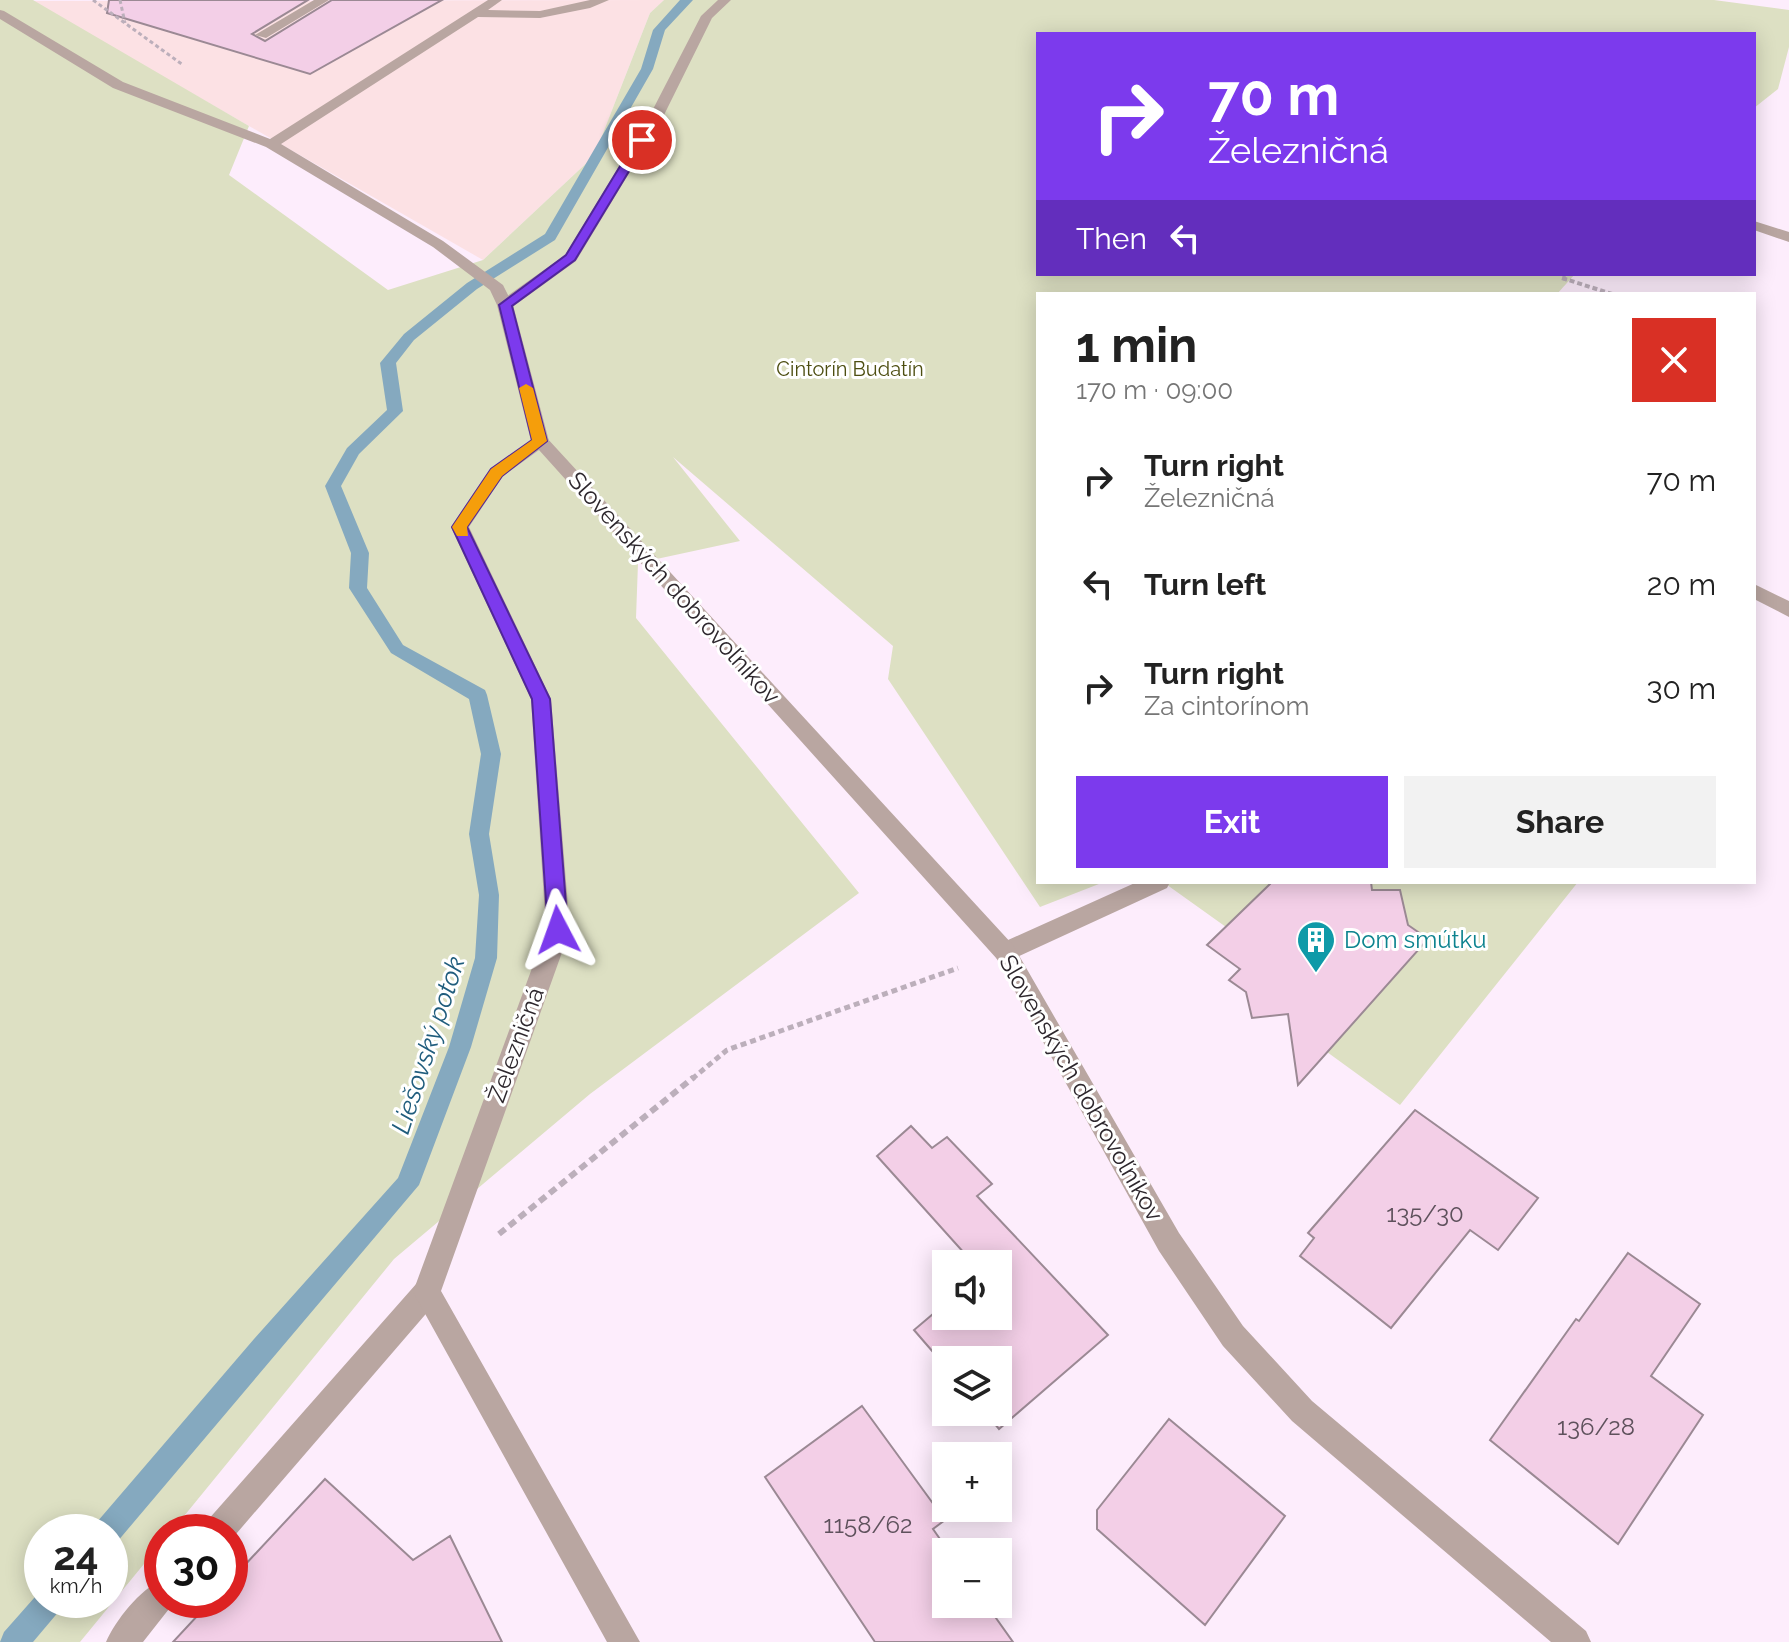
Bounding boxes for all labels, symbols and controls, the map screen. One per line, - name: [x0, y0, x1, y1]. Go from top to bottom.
- text: 70 m: [1208, 62, 1339, 128]
- icon: right: [1076, 64, 1180, 168]
- pin: [608, 106, 676, 174]
- icon: arrive: [620, 118, 664, 162]
- text: Železničná: [1208, 129, 1389, 171]
- icon: left: [1163, 216, 1207, 260]
- text: Then: [1076, 221, 1147, 256]
- text: 1 min: [1076, 317, 1197, 373]
- button: close: [1632, 318, 1716, 402]
- park label: Cintorín Budatín: [776, 357, 924, 381]
- text: 170 m · 09:00: [1076, 375, 1233, 405]
- text: Turn right: [1144, 448, 1284, 483]
- icon: right: [1076, 458, 1120, 502]
- text: 70 m: [1646, 463, 1716, 498]
- street label: Slovenských dobrovoľníkov: [562, 466, 786, 710]
- text: Železničná: [1144, 483, 1275, 513]
- icon: left: [1076, 562, 1120, 606]
- text: Turn left: [1144, 567, 1266, 602]
- text: 20 m: [1647, 567, 1716, 602]
- text: Turn right: [1144, 656, 1284, 691]
- icon: right: [1076, 666, 1120, 710]
- text: 30 m: [1646, 671, 1716, 706]
- text: Za cintorínom: [1144, 691, 1309, 721]
- button: Exit: [1076, 776, 1388, 868]
- button: Share: [1404, 776, 1716, 868]
- position arrow: [516, 888, 600, 972]
- building icon: Dom smútku: [1295, 919, 1337, 974]
- place label: Dom smútku: [1344, 925, 1487, 954]
- street label: Slovenských dobrovoľníkov: [993, 950, 1170, 1226]
- water label: Liešovský potok: [385, 953, 471, 1137]
- street label: Železničná: [481, 983, 550, 1106]
- house number: 135/30: [1386, 1199, 1464, 1228]
- map controls: [932, 1250, 1012, 1618]
- button: sound: [932, 1250, 1012, 1330]
- button: layers: [932, 1346, 1012, 1426]
- house number: 136/28: [1557, 1412, 1635, 1441]
- button: +: [932, 1442, 1012, 1522]
- house number: 1158/62: [824, 1510, 912, 1539]
- speed limit sign: 30: [144, 1514, 248, 1618]
- text: 24: [53, 1532, 99, 1579]
- button: −: [932, 1538, 1012, 1618]
- text: km/h: [50, 1574, 102, 1598]

